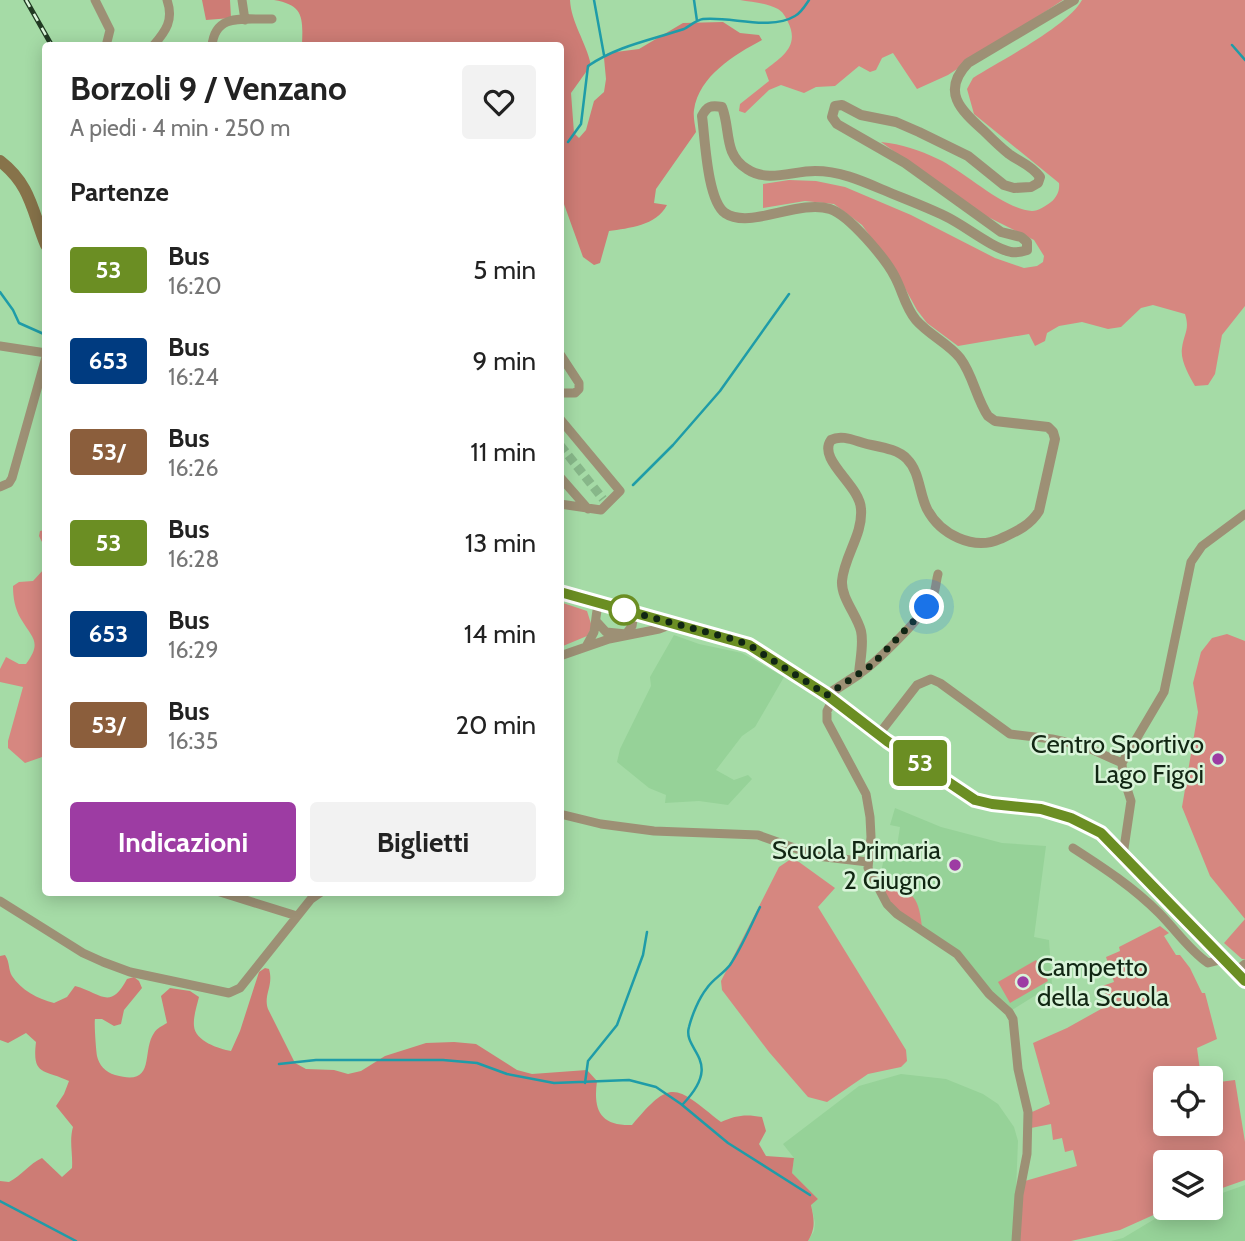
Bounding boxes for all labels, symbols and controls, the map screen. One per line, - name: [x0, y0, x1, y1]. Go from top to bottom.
- button: heart: [462, 65, 536, 139]
- text: Borzoli 9 / Venzano: [70, 68, 347, 108]
- text: A piedi · 4 min · 250 m: [70, 114, 290, 142]
- text: Partenze: [70, 176, 169, 208]
- text: Bus: [168, 240, 209, 272]
- text: 5 min: [473, 254, 536, 286]
- text: 53: [96, 255, 121, 284]
- text: 16:20: [168, 272, 221, 300]
- text: Bus: [168, 331, 209, 363]
- text: 9 min: [473, 345, 536, 377]
- text: 653: [89, 346, 128, 375]
- text: 16:24: [168, 363, 219, 391]
- text: Bus: [168, 422, 209, 454]
- text: 11 min: [470, 436, 536, 468]
- text: 53/: [91, 437, 126, 466]
- text: 16:26: [168, 454, 218, 482]
- text: Bus: [168, 513, 209, 545]
- text: 13 min: [465, 527, 536, 559]
- text: 53: [96, 528, 121, 557]
- text: 16:28: [168, 545, 219, 573]
- your location: [909, 589, 944, 624]
- unlabelled marker: [609, 595, 639, 625]
- text: Bus: [168, 604, 209, 636]
- text: 14 min: [464, 618, 536, 650]
- text: 653: [89, 619, 128, 648]
- text: 16:29: [168, 636, 218, 664]
- text: Bus: [168, 695, 209, 727]
- text: 20 min: [456, 709, 536, 741]
- text: 53/: [91, 710, 126, 739]
- text: 16:35: [168, 727, 218, 755]
- place label: Centro Sportivo Lago Figoi: [1031, 728, 1204, 790]
- line badge: 53: [888, 740, 951, 786]
- text: 53: [907, 748, 933, 777]
- marker: Centro Sportivo Lago Figoi: [1210, 751, 1226, 767]
- button: Indicazioni: [70, 802, 296, 882]
- button: Biglietti: [310, 802, 536, 882]
- place label: Scuola Primaria 2 Giugno: [772, 834, 942, 896]
- marker: Scuola Primaria 2 Giugno: [947, 857, 963, 873]
- place label: Campetto della Scuola: [1037, 951, 1169, 1013]
- marker: Campetto della Scuola: [1015, 974, 1031, 990]
- map controls: [1153, 1066, 1223, 1220]
- button: locate: [1153, 1066, 1223, 1136]
- button: layers: [1153, 1150, 1223, 1220]

